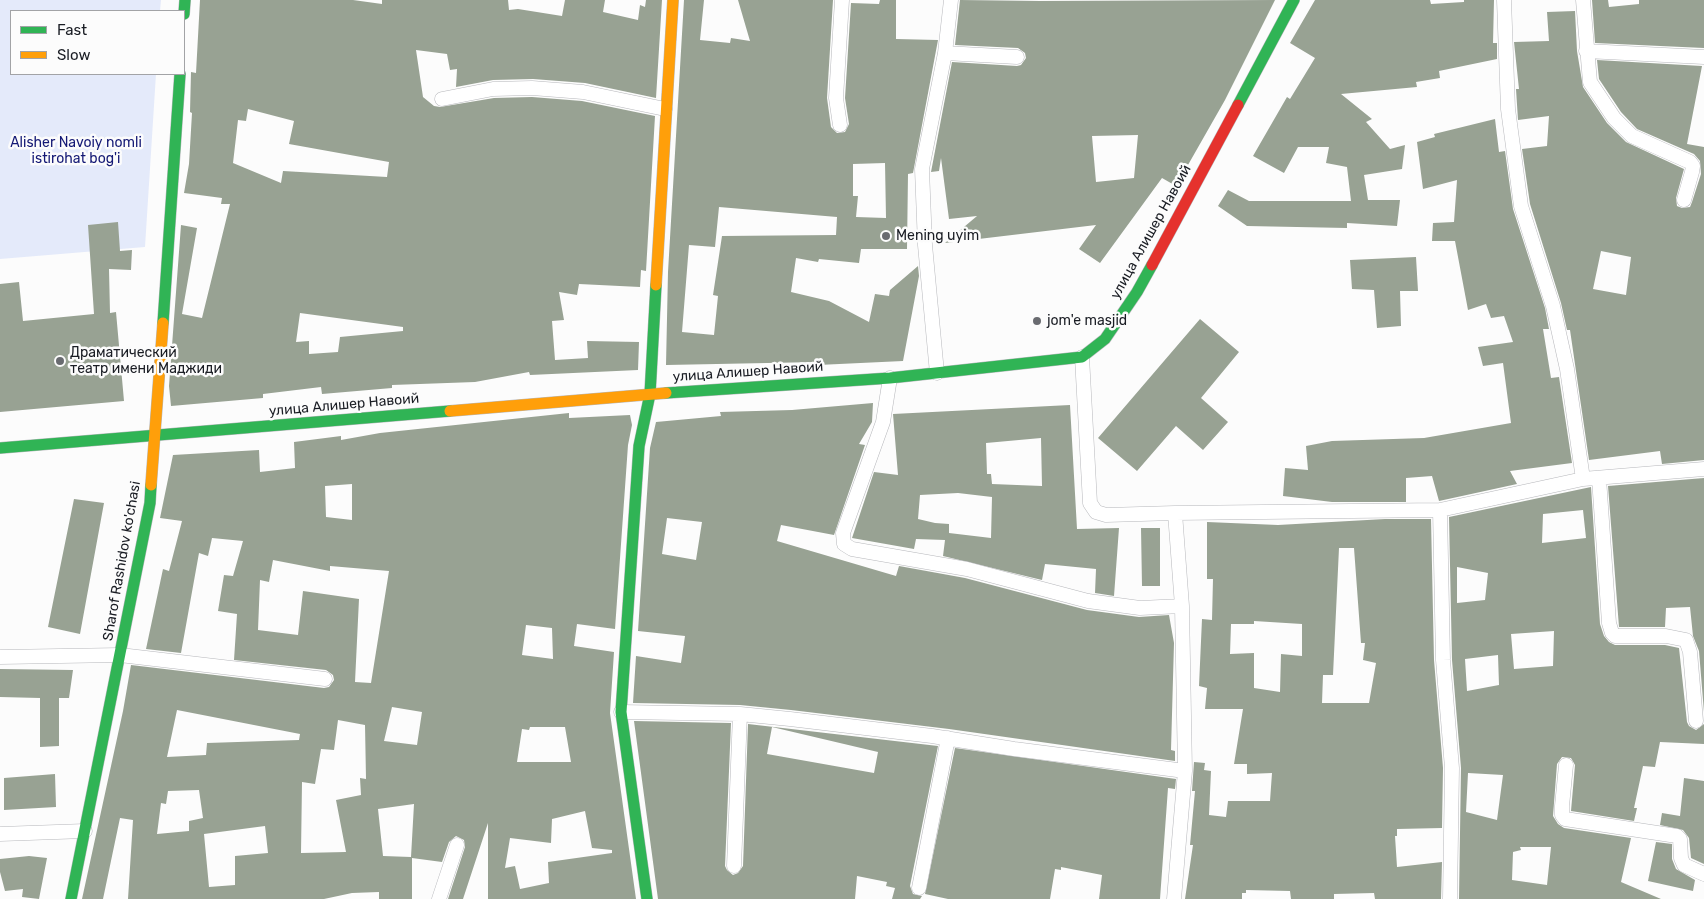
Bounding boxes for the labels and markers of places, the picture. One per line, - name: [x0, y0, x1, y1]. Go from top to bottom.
- place label: Mening uyim: [896, 228, 979, 244]
- marker: Mening uyim: [880, 230, 892, 242]
- place label: jom'e masjid: [1047, 313, 1127, 329]
- marker: jom'e masjid: [1031, 315, 1043, 327]
- place label: Драматический театр имени Маджиди: [70, 345, 222, 378]
- marker: Драматический театр имени Маджиди: [54, 355, 66, 367]

